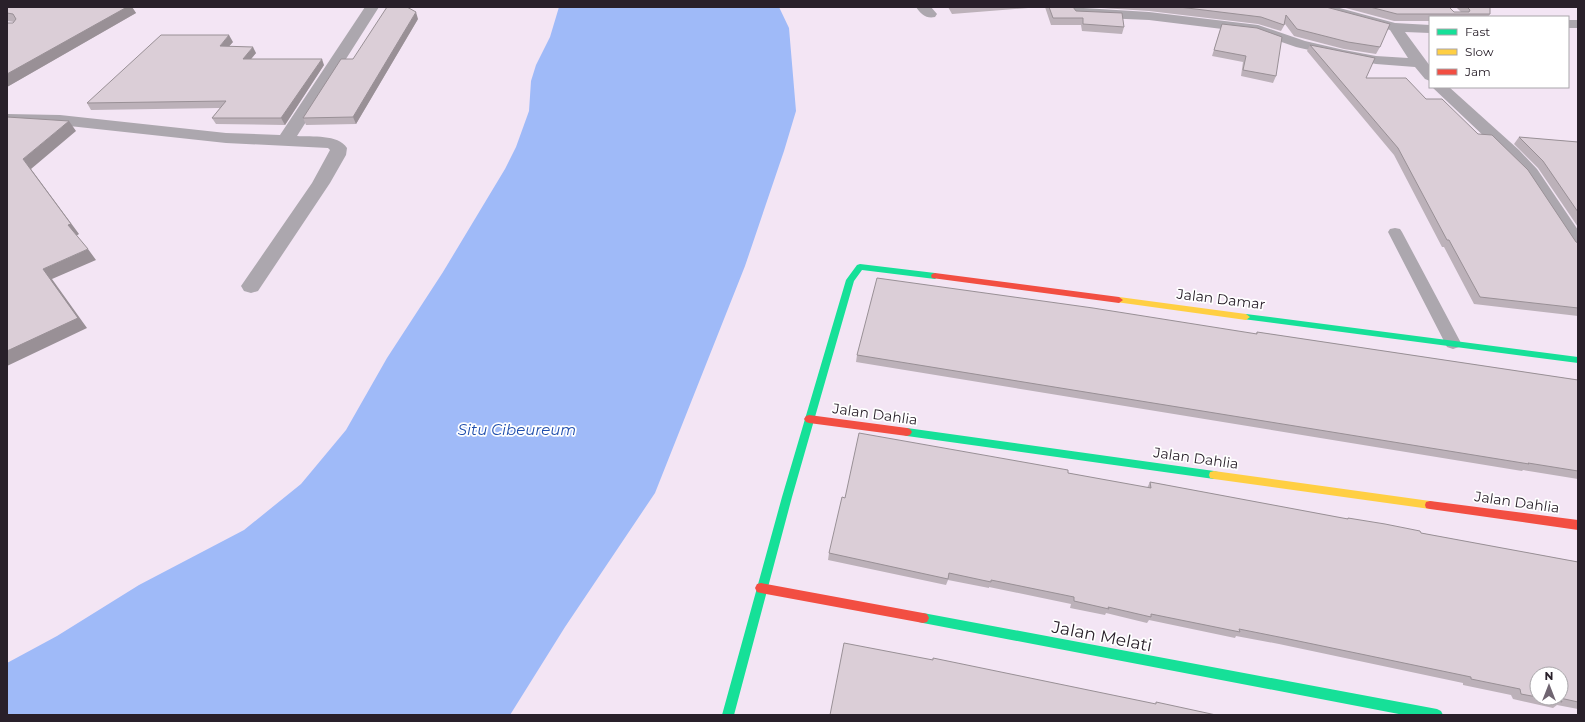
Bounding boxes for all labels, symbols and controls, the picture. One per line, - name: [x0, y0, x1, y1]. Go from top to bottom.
- legend: [1429, 16, 1569, 88]
- text: Fast: [1465, 24, 1490, 39]
- text: Slow: [1465, 44, 1494, 59]
- text: Jam: [1464, 64, 1491, 79]
- street label: Jalan Damar: [1175, 285, 1267, 313]
- street label: Jalan Dahlia: [830, 399, 919, 429]
- water label: Situ Cibeureum: [458, 420, 576, 439]
- street label: Jalan Dahlia: [1151, 443, 1240, 473]
- street label: Jalan Dahlia: [1472, 487, 1561, 517]
- street label: Jalan Melati: [1049, 616, 1154, 656]
- north arrow: [1529, 666, 1569, 706]
- text: N: [1545, 669, 1553, 683]

